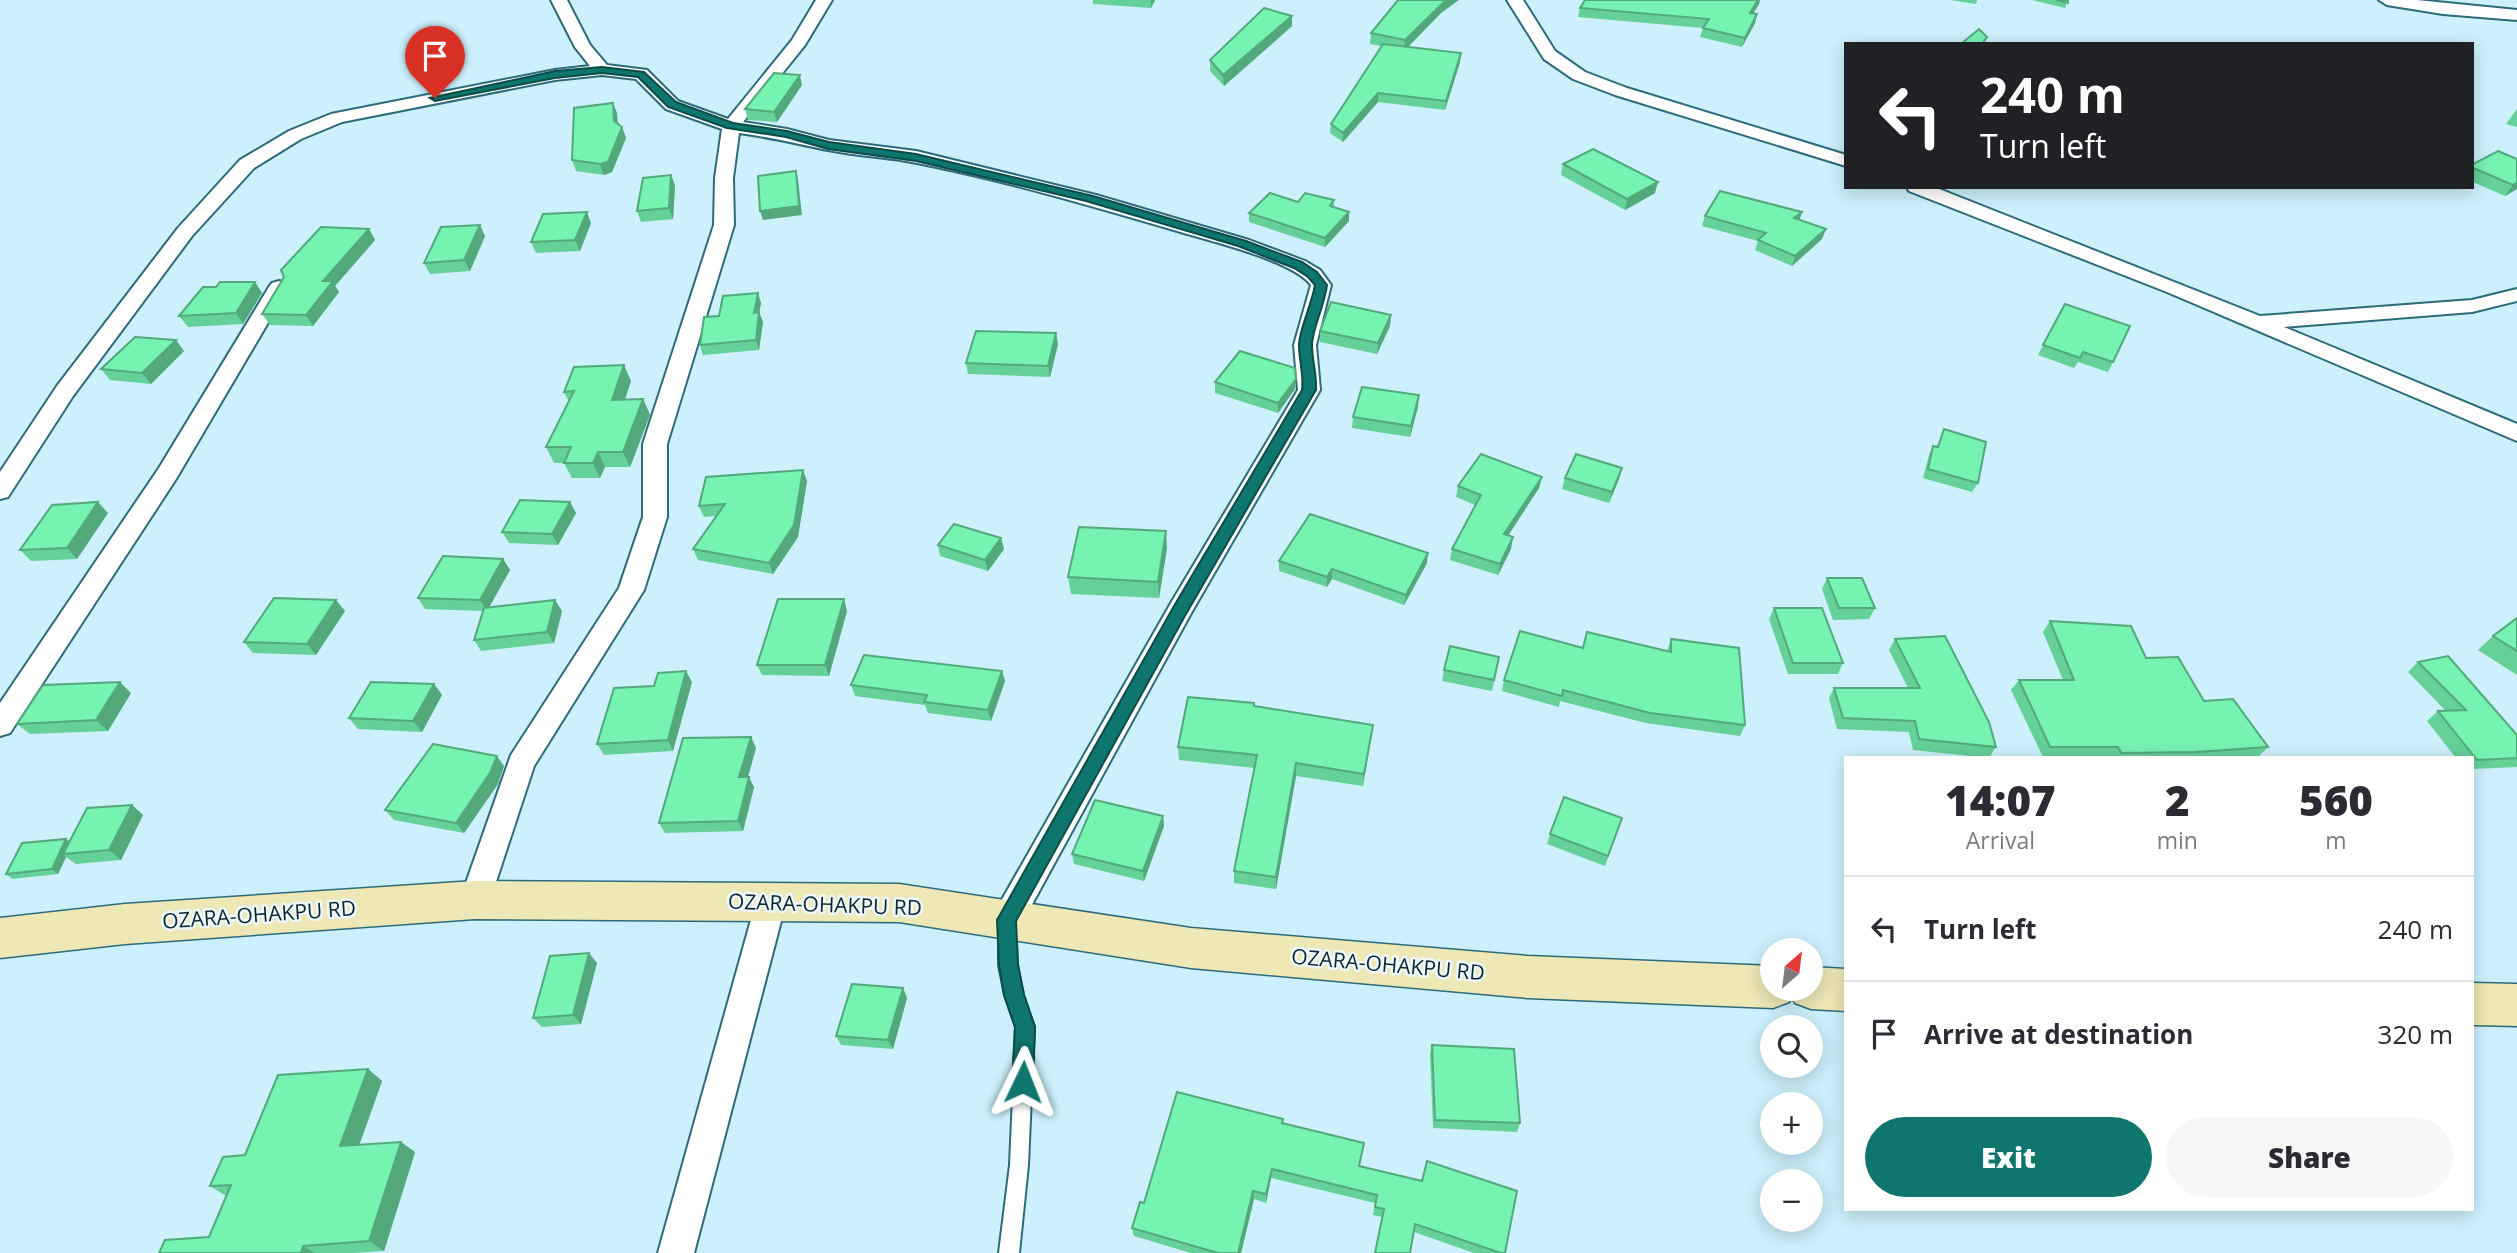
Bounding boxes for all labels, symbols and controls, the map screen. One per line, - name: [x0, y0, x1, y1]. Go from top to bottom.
- pin: [405, 26, 465, 98]
- icon: arrive: [416, 37, 454, 75]
- text: 240 m: [1980, 61, 2125, 127]
- icon: left: [1865, 70, 1956, 161]
- text: Turn left: [1980, 124, 2106, 167]
- text: 14:07: [1945, 771, 2056, 828]
- text: 2: [2165, 771, 2190, 828]
- text: 560: [2299, 771, 2373, 828]
- text: Arrival: [1966, 824, 2035, 856]
- text: min: [2157, 824, 2198, 856]
- text: m: [2325, 824, 2347, 856]
- street label: OZARA-OHAKPU RD: [728, 887, 923, 921]
- street label: OZARA-OHAKPU RD: [161, 893, 357, 935]
- icon: left: [1865, 910, 1903, 948]
- text: Turn left: [1924, 911, 2036, 947]
- text: 240 m: [2378, 911, 2453, 947]
- north arrow: [1760, 938, 1824, 1001]
- map controls: [1760, 938, 1823, 1232]
- street label: OZARA-OHAKPU RD: [1290, 942, 1486, 986]
- button: search: [1760, 1015, 1823, 1078]
- icon: arrive: [1865, 1015, 1903, 1053]
- text: Arrive at destination: [1924, 1016, 2193, 1052]
- text: 320 m: [2378, 1016, 2453, 1052]
- position arrow: [986, 1045, 1060, 1119]
- button: +: [1760, 1092, 1823, 1155]
- button: Exit: [1865, 1117, 2152, 1197]
- button: Share: [2166, 1117, 2453, 1197]
- button: −: [1760, 1169, 1823, 1232]

